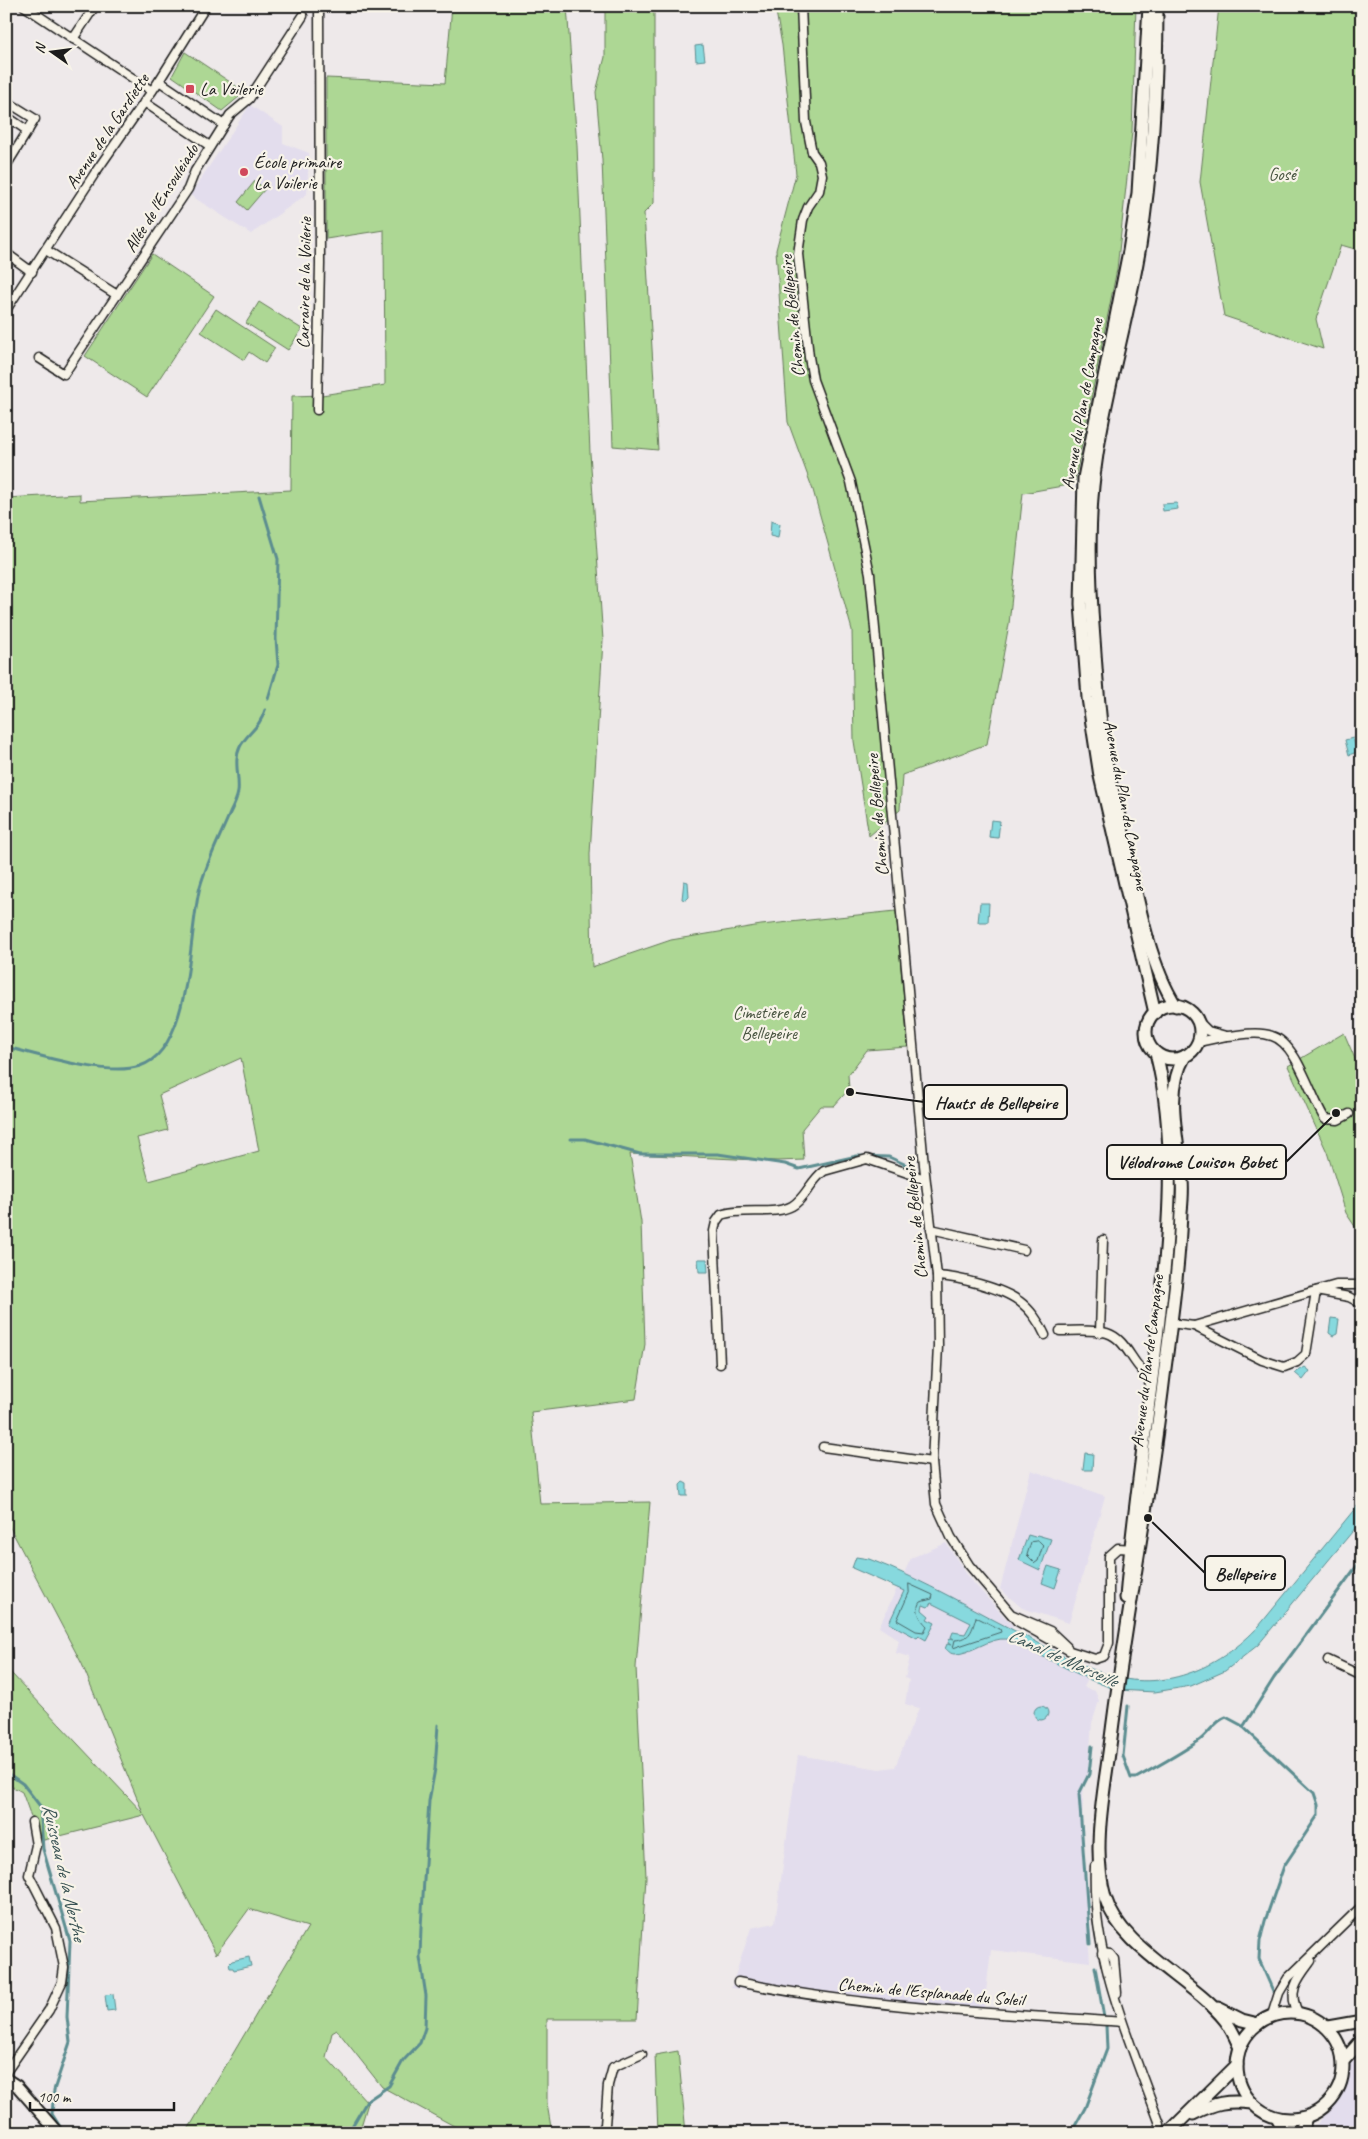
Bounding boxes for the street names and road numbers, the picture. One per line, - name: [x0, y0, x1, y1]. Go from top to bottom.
- street label: Avenue de la Gardiette: [60, 68, 154, 193]
- street label: Allée de l'Ensouleiado: [119, 139, 204, 256]
- street label: Carraire de la Voilerie: [292, 216, 316, 349]
- street label: Chemin de Bellepeire: [775, 253, 809, 378]
- street label: Avenue du Plan de Campagne: [1056, 316, 1108, 491]
- street label: Avenue du Plan de Campagne: [1099, 718, 1154, 893]
- street label: Chemin de Bellepeire: [861, 752, 893, 877]
- street label: Chemin de Bellepeire: [898, 1155, 932, 1280]
- street label: Avenue du Plan de Campagne: [1126, 1273, 1169, 1448]
- street label: Chemin de l'Esplanade du Soleil: [837, 1973, 1028, 2011]

